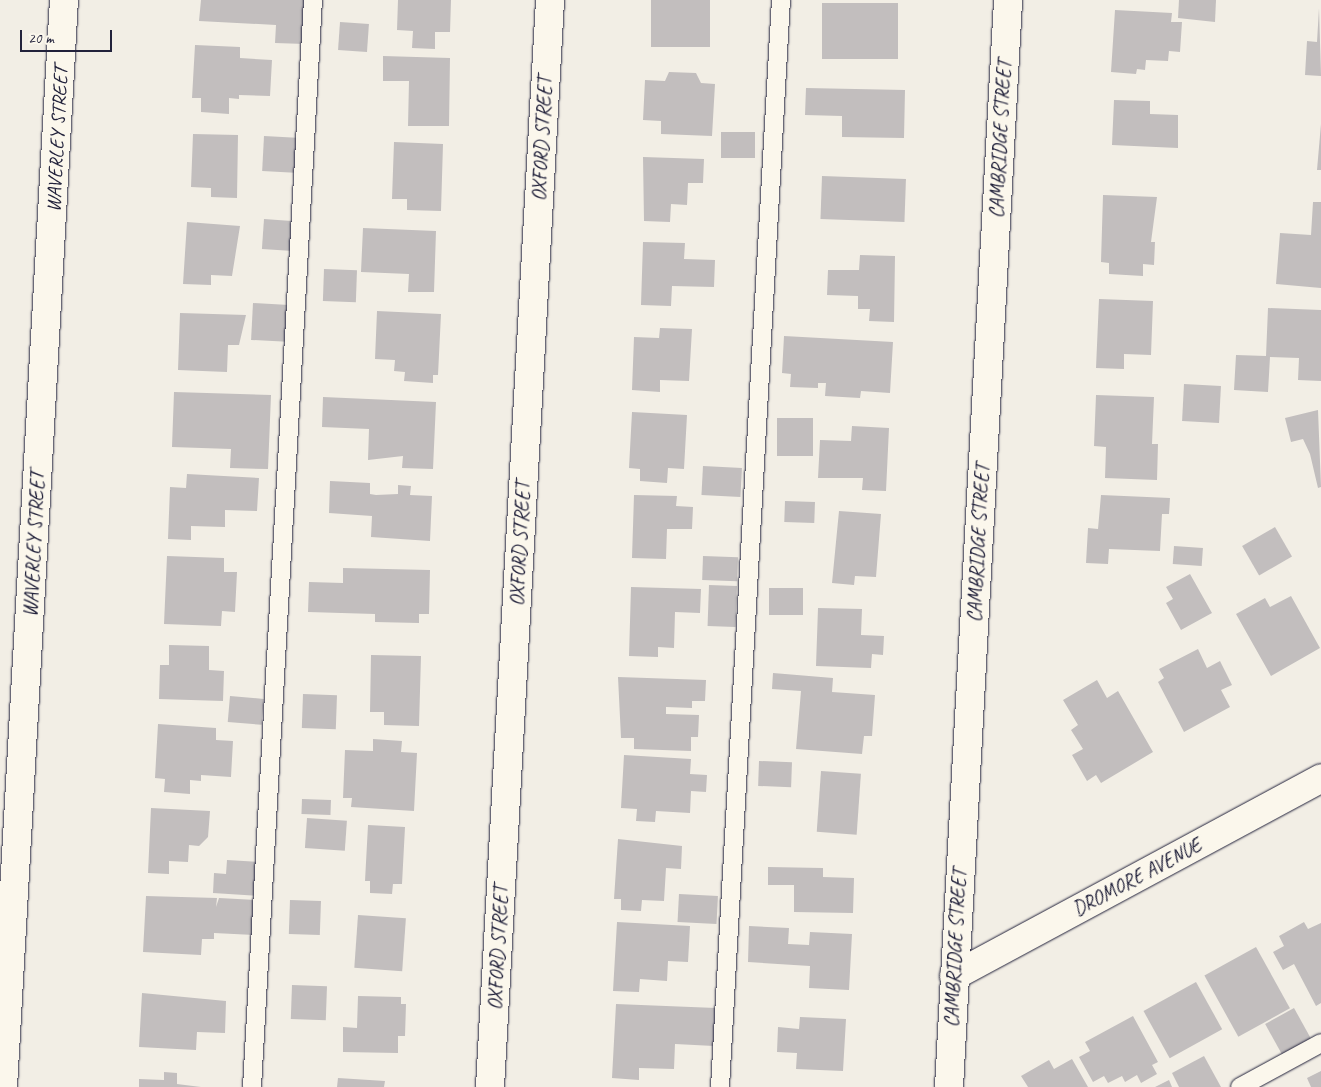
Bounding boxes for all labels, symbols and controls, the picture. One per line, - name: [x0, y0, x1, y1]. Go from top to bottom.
- scale bar: [22, 20, 115, 52]
- text: 20 m: [28, 29, 54, 48]
- street label: CAMBRIDGE STREET: [984, 59, 1016, 219]
- street label: WAVERLEY STREET: [41, 66, 73, 212]
- street label: OXFORD STREET: [527, 76, 557, 202]
- street label: CAMBRIDGE STREET: [962, 463, 994, 623]
- street label: WAVERLEY STREET: [18, 471, 50, 617]
- street label: OXFORD STREET: [505, 481, 535, 607]
- street label: DROMORE AVENUE: [1068, 833, 1206, 921]
- street label: CAMBRIDGE STREET: [939, 868, 971, 1028]
- street label: OXFORD STREET: [483, 885, 513, 1011]

